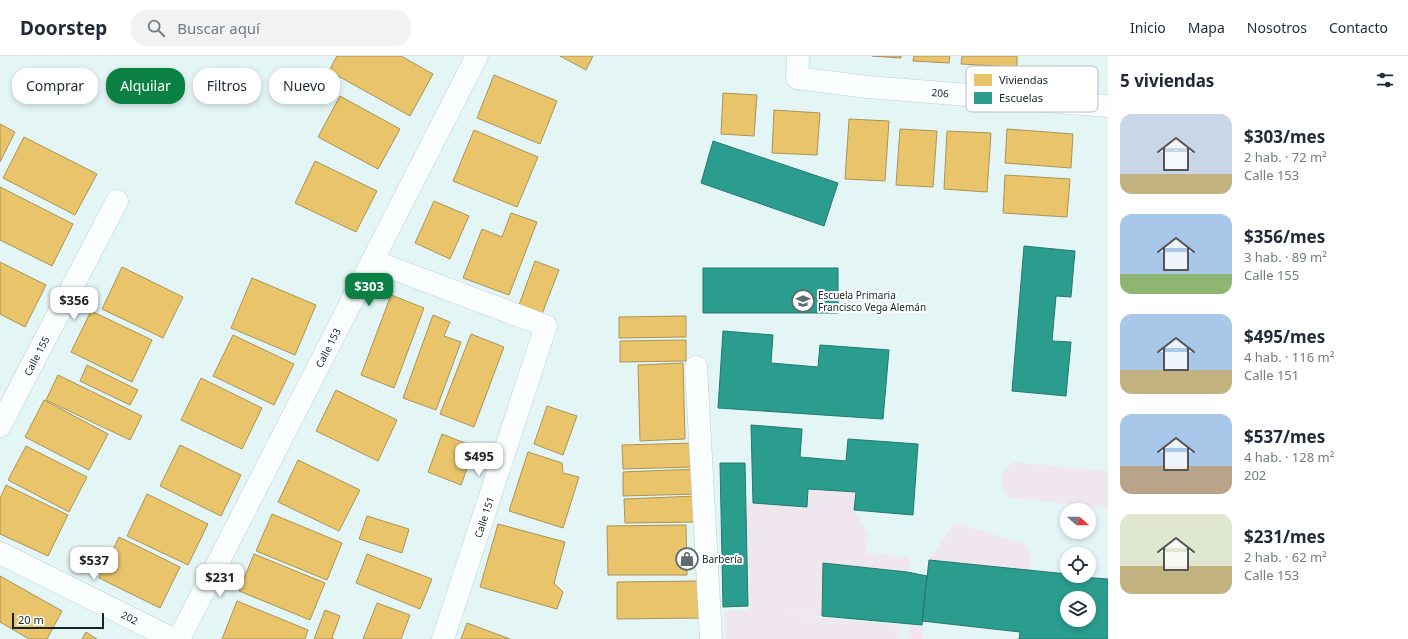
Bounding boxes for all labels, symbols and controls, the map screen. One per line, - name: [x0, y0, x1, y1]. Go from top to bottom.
- search box: [131, 10, 411, 46]
- text: Doorstep: [20, 15, 107, 41]
- icon: search: [145, 17, 167, 39]
- text: Buscar aquí: [177, 18, 260, 38]
- text: Inicio: [1130, 18, 1166, 37]
- text: Mapa: [1188, 18, 1225, 37]
- text: Nosotros: [1247, 18, 1307, 37]
- text: Contacto: [1329, 18, 1388, 37]
- legend: [966, 66, 1098, 112]
- chip: Comprar: [12, 68, 98, 104]
- chip: Alquilar: [106, 68, 185, 104]
- chip: Filtros: [193, 68, 261, 104]
- chip: Nuevo: [269, 68, 340, 104]
- text: 5 viviendas: [1120, 69, 1214, 92]
- icon: filters: [1374, 69, 1396, 91]
- text: Viviendas: [999, 72, 1048, 87]
- street label: 206: [931, 85, 950, 100]
- text: Escuelas: [999, 90, 1043, 105]
- text: $303/mes: [1244, 125, 1325, 148]
- icon: home: [1152, 130, 1200, 178]
- text: 2 hab. · 72 m²: [1244, 148, 1327, 166]
- text: Calle 153: [1244, 166, 1299, 184]
- text: $356/mes: [1244, 225, 1325, 248]
- icon: home: [1152, 230, 1200, 278]
- text: 3 hab. · 89 m²: [1244, 248, 1327, 266]
- text: Calle 155: [1244, 266, 1299, 284]
- pin: $303: [345, 273, 393, 307]
- text: $303: [354, 277, 384, 295]
- pin: $356: [50, 287, 98, 321]
- school or university icon: Escuela Primaria Francisco Vega Alemán: [790, 288, 816, 314]
- place label: Escuela Primaria Francisco Vega Alemán: [818, 288, 926, 314]
- text: $356: [59, 291, 89, 309]
- street label: Calle 153: [312, 325, 344, 370]
- text: $495/mes: [1244, 325, 1325, 348]
- icon: home: [1152, 330, 1200, 378]
- street label: Calle 155: [20, 334, 53, 378]
- text: 4 hab. · 116 m²: [1244, 348, 1334, 366]
- text: Calle 151: [1244, 366, 1299, 384]
- text: $537/mes: [1244, 425, 1325, 448]
- icon: home: [1152, 430, 1200, 478]
- pin: $495: [455, 443, 503, 477]
- text: $495: [464, 447, 494, 465]
- text: 4 hab. · 128 m²: [1244, 448, 1334, 466]
- text: 202: [1244, 466, 1266, 484]
- street label: Calle 151: [471, 495, 497, 539]
- north arrow: [1060, 503, 1096, 539]
- map controls: [1060, 503, 1096, 627]
- text: $231/mes: [1244, 525, 1325, 548]
- icon: home: [1152, 530, 1200, 578]
- shop icon: Barbería: [674, 546, 700, 572]
- pin: $537: [70, 547, 118, 581]
- button: locate: [1060, 547, 1096, 583]
- text: 2 hab. · 62 m²: [1244, 548, 1327, 566]
- text: $537: [79, 551, 109, 569]
- place label: Barbería: [702, 552, 742, 566]
- pin: $231: [196, 564, 244, 598]
- text: Calle 153: [1244, 566, 1299, 584]
- text: $231: [205, 568, 235, 586]
- button: layers: [1060, 591, 1096, 627]
- street label: 202: [119, 607, 141, 628]
- scale bar: [12, 611, 104, 630]
- text: 20 m: [18, 612, 44, 627]

